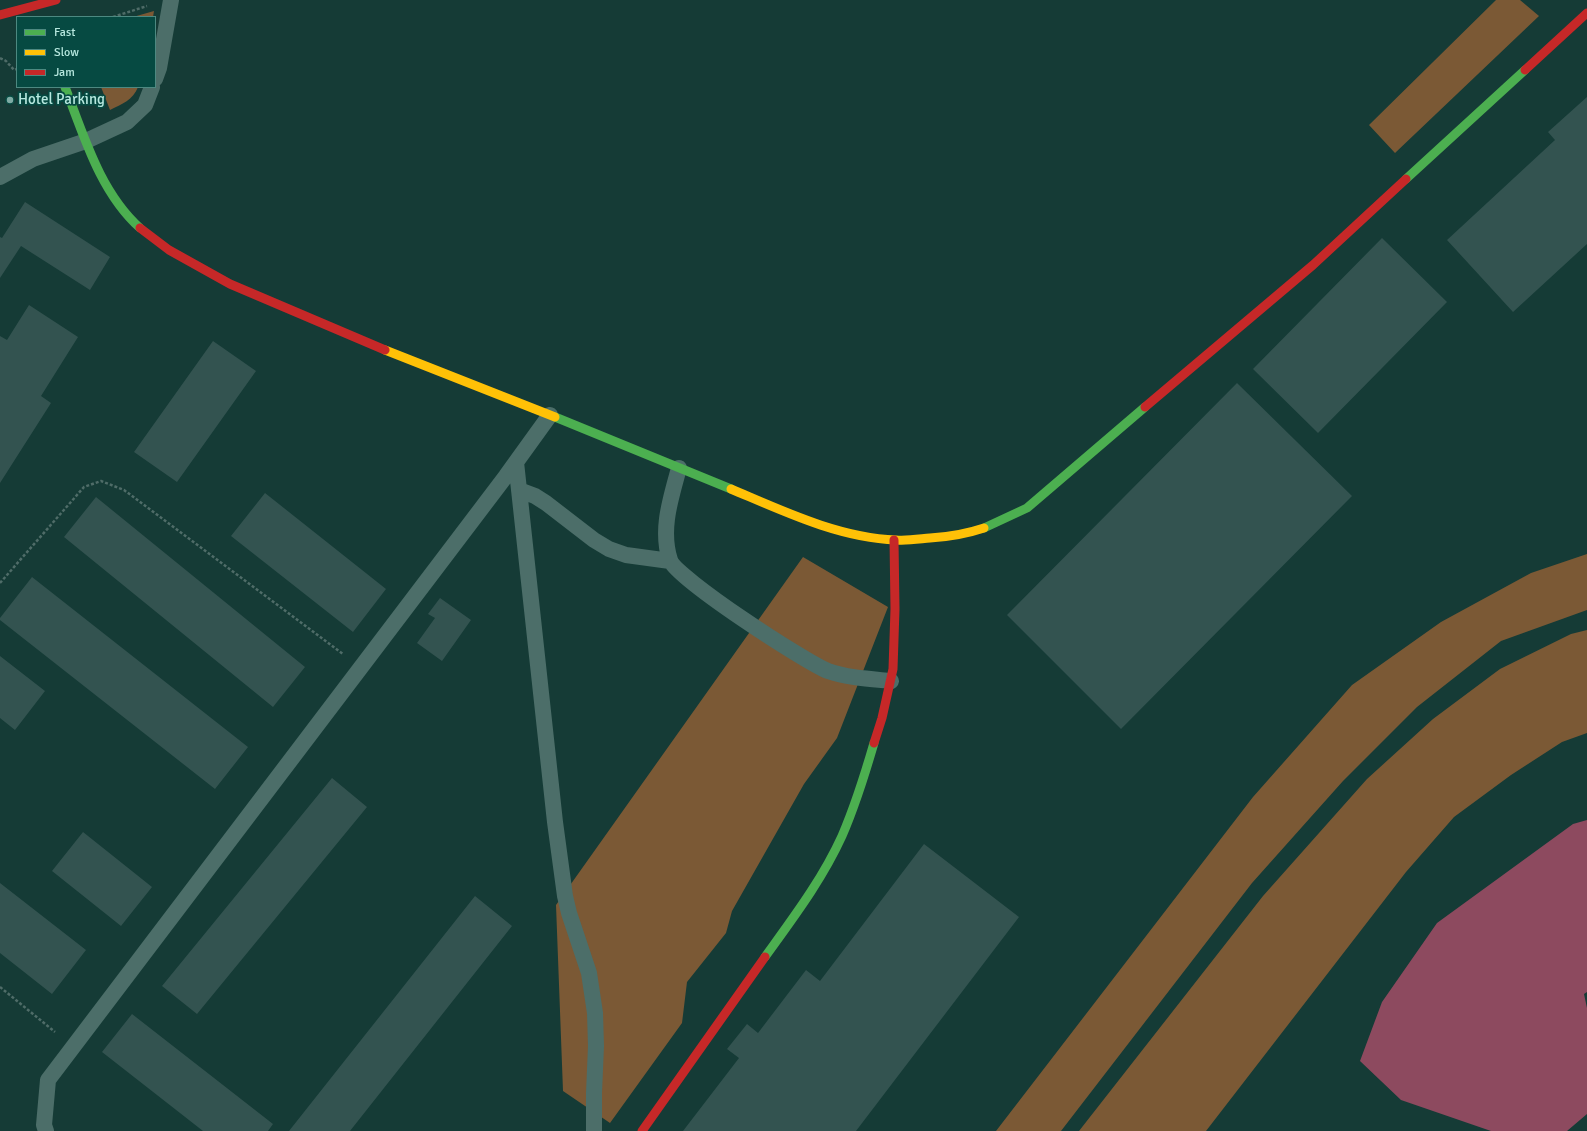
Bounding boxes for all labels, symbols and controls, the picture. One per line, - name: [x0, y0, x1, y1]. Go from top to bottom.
- legend: [16, 16, 156, 88]
- text: Fast: [54, 25, 75, 40]
- text: Slow: [54, 45, 79, 60]
- text: Jam: [54, 65, 75, 80]
- place label: Hotel Parking: [18, 91, 105, 109]
- marker: Hotel Parking: [5, 95, 15, 105]

